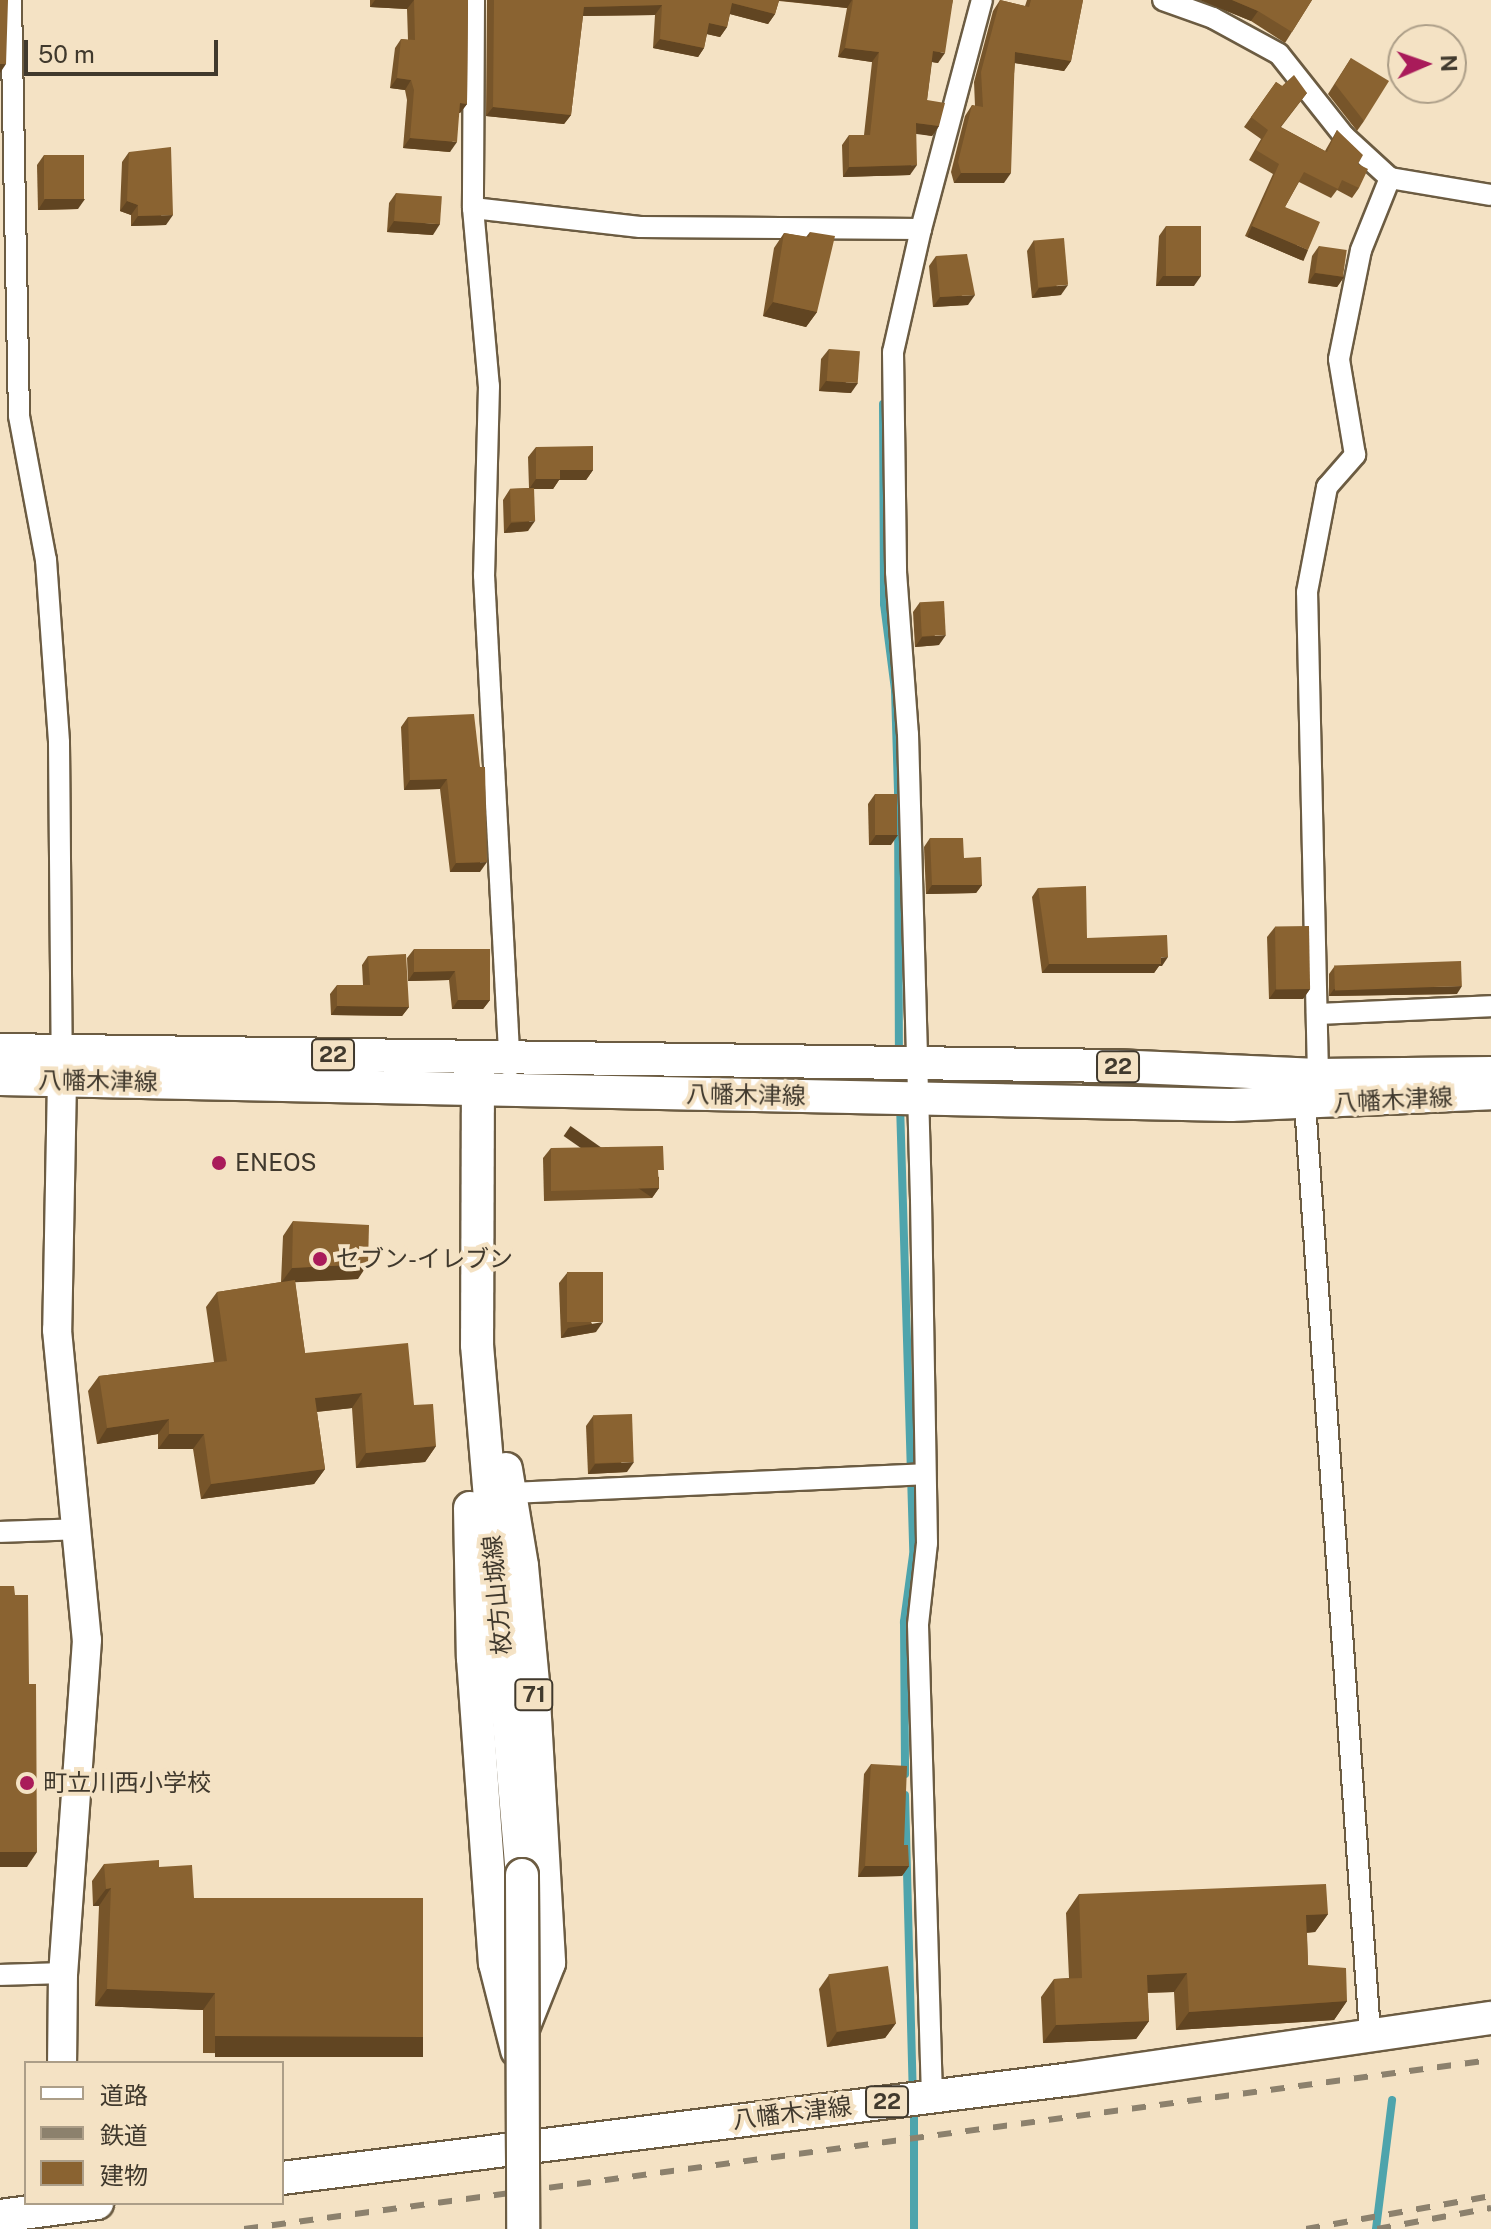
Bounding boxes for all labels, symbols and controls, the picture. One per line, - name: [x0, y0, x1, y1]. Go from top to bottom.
- scale bar: [28, 24, 222, 74]
- north arrow: [1387, 24, 1467, 104]
- text: 50 m: [38, 40, 95, 68]
- text: N: [1436, 54, 1462, 72]
- road number: 22: [311, 1037, 355, 1073]
- road number: 22: [1096, 1049, 1140, 1085]
- street label: 八幡木津線: [38, 1066, 158, 1096]
- street label: 八幡木津線: [686, 1080, 806, 1110]
- street label: 八幡木津線: [1332, 1082, 1454, 1118]
- place label: ENEOS: [235, 1149, 317, 1177]
- marker: ENEOS: [210, 1154, 228, 1172]
- place label: セブン-イレブン: [336, 1245, 513, 1273]
- marker: セブン-イレブン: [311, 1250, 329, 1268]
- street label: 枚方山城線: [477, 1534, 517, 1656]
- road number: 71: [514, 1677, 554, 1713]
- place label: 町立川西小学校: [43, 1769, 211, 1797]
- marker: 町立川西小学校: [18, 1774, 36, 1792]
- legend: [24, 2061, 284, 2205]
- text: 道路: [100, 2081, 148, 2109]
- road number: 22: [865, 2084, 909, 2120]
- street label: 八幡木津線: [731, 2091, 853, 2135]
- text: 鉄道: [100, 2121, 148, 2149]
- text: 建物: [100, 2161, 148, 2189]

